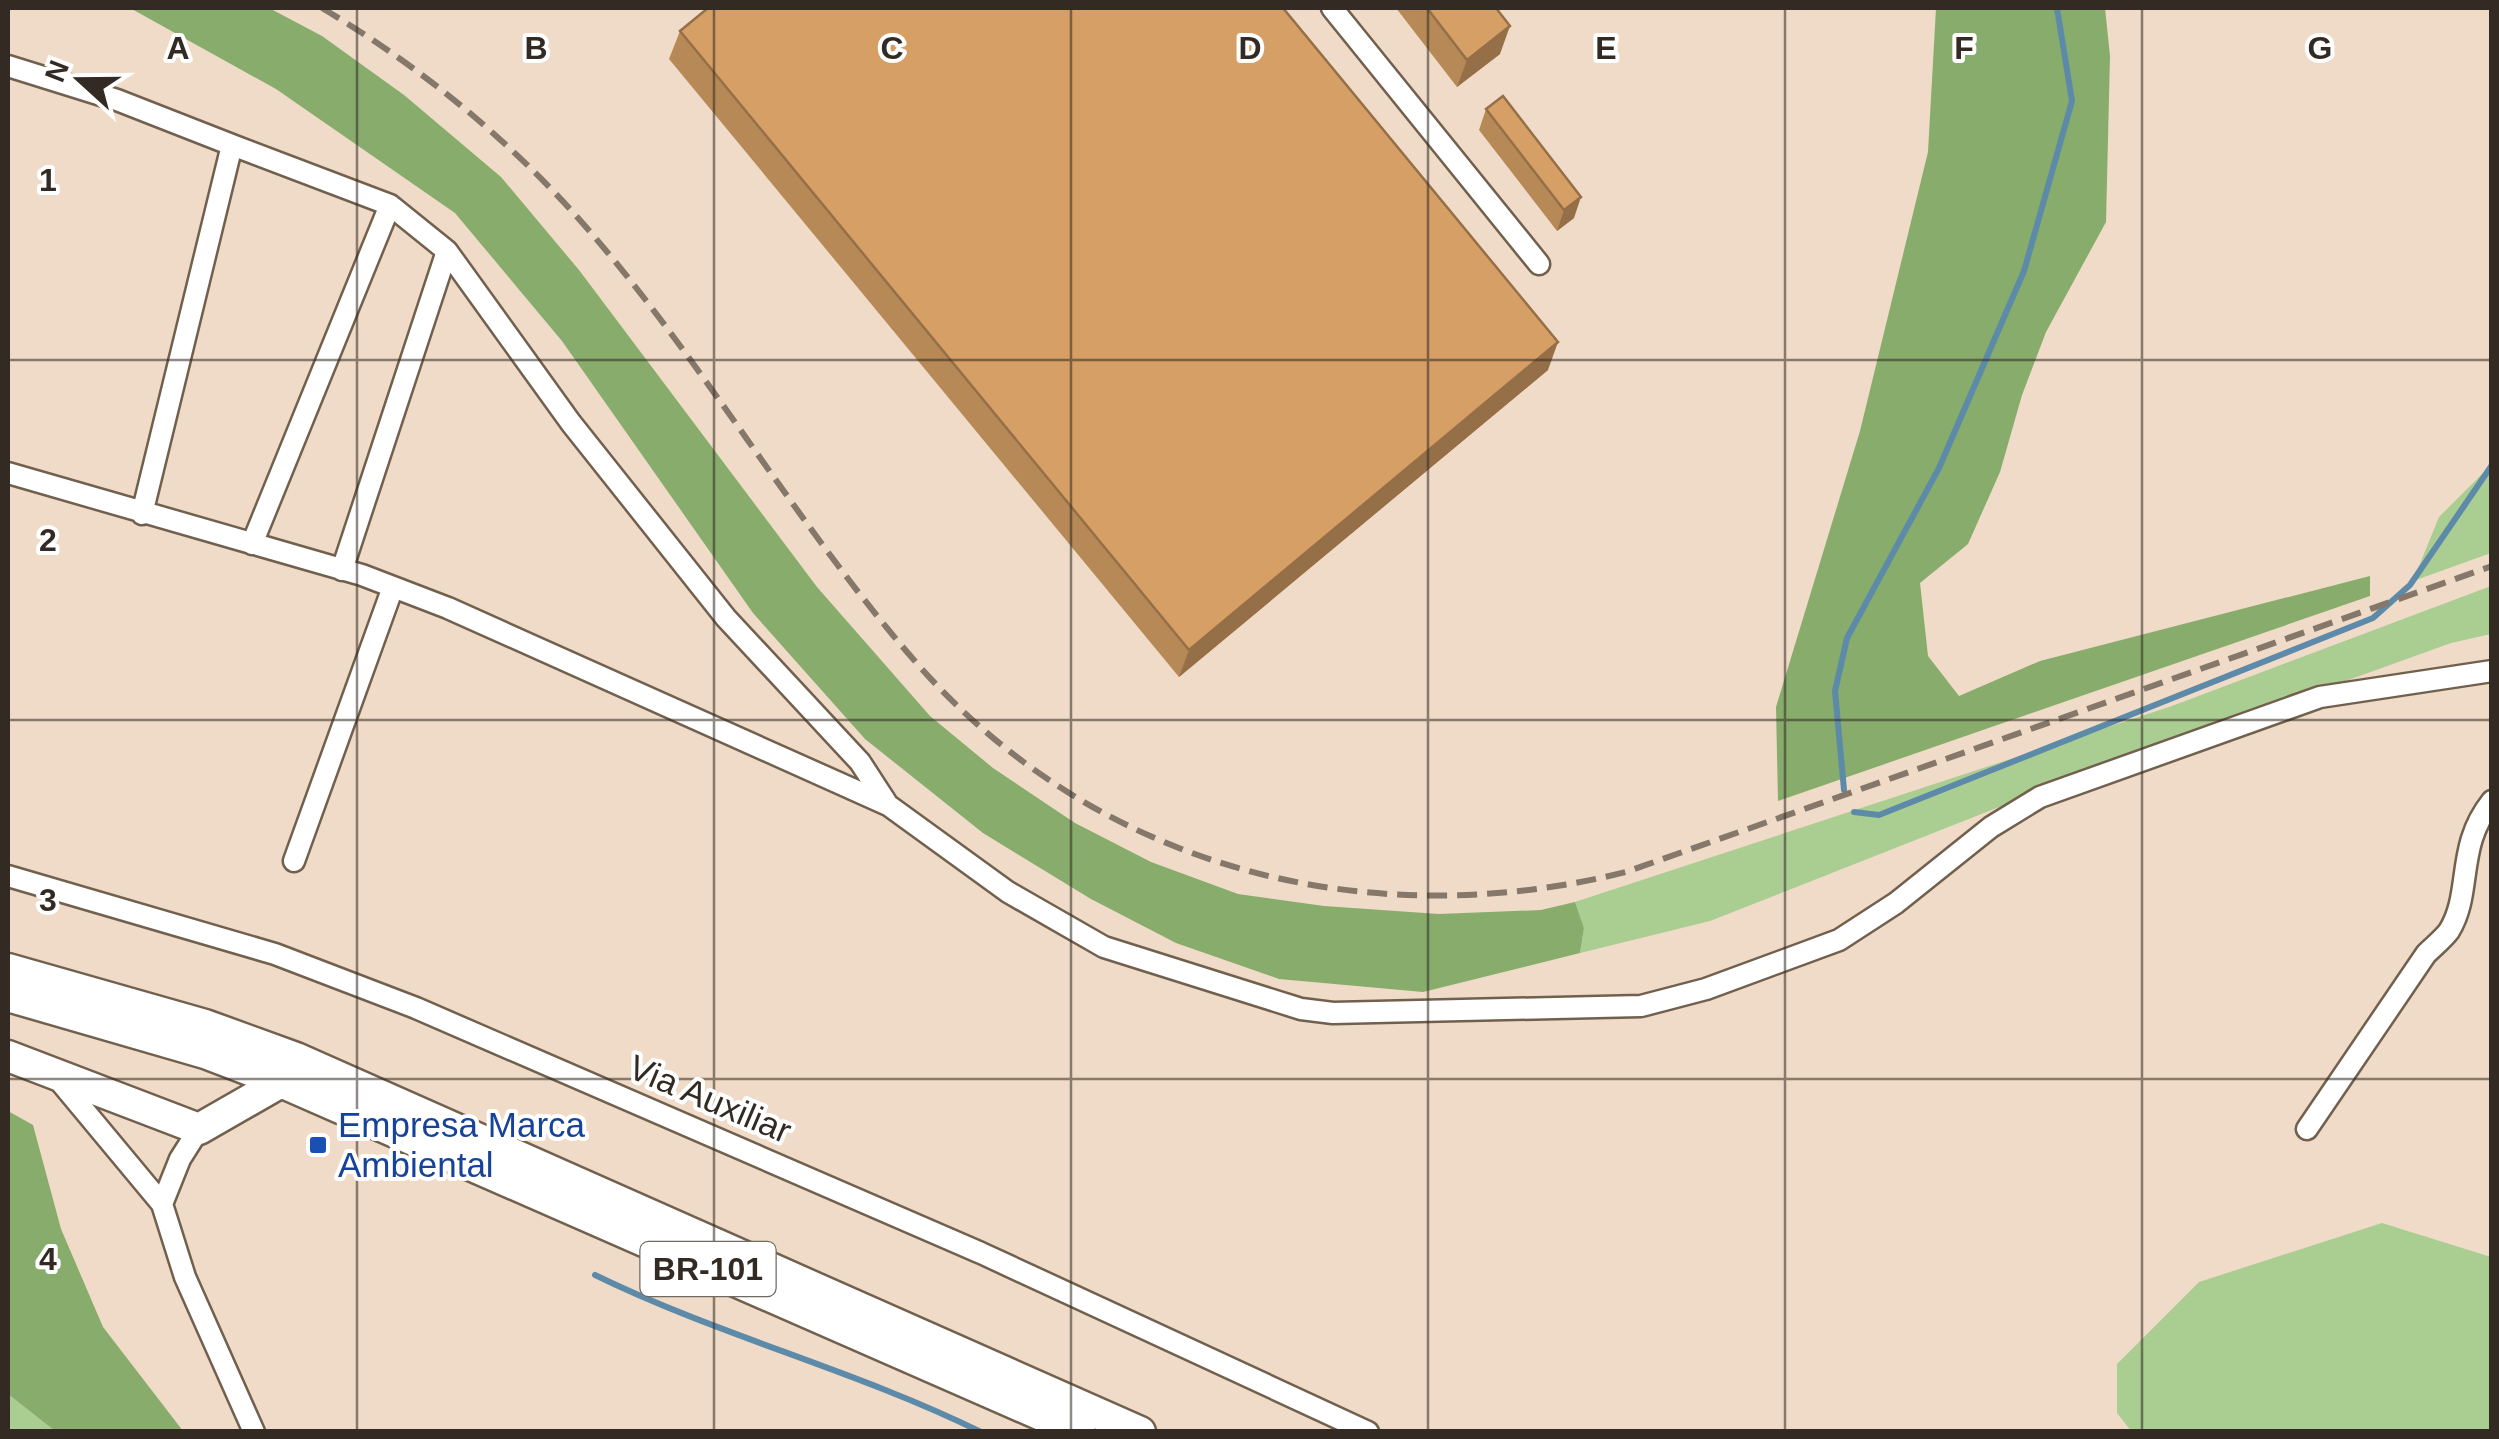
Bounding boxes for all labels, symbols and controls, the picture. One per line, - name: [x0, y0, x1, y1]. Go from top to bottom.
- north arrow: [30, 30, 130, 130]
- text: A: [166, 30, 190, 66]
- text: B: [524, 30, 548, 66]
- text: C: [880, 30, 904, 66]
- text: D: [1238, 30, 1262, 66]
- text: E: [1595, 30, 1617, 66]
- text: F: [1954, 30, 1974, 66]
- text: G: [2308, 30, 2332, 66]
- text: N: [39, 56, 75, 86]
- text: 1: [39, 162, 57, 198]
- text: 2: [39, 522, 57, 558]
- text: 3: [39, 882, 57, 918]
- street label: Via Auxiliar: [623, 1047, 798, 1150]
- place label: Empresa Marca Ambiental: [338, 1105, 586, 1184]
- marker: Empresa Marca Ambiental: [307, 1134, 329, 1156]
- text: 4: [39, 1241, 57, 1277]
- road number: BR-101: [640, 1242, 776, 1296]

